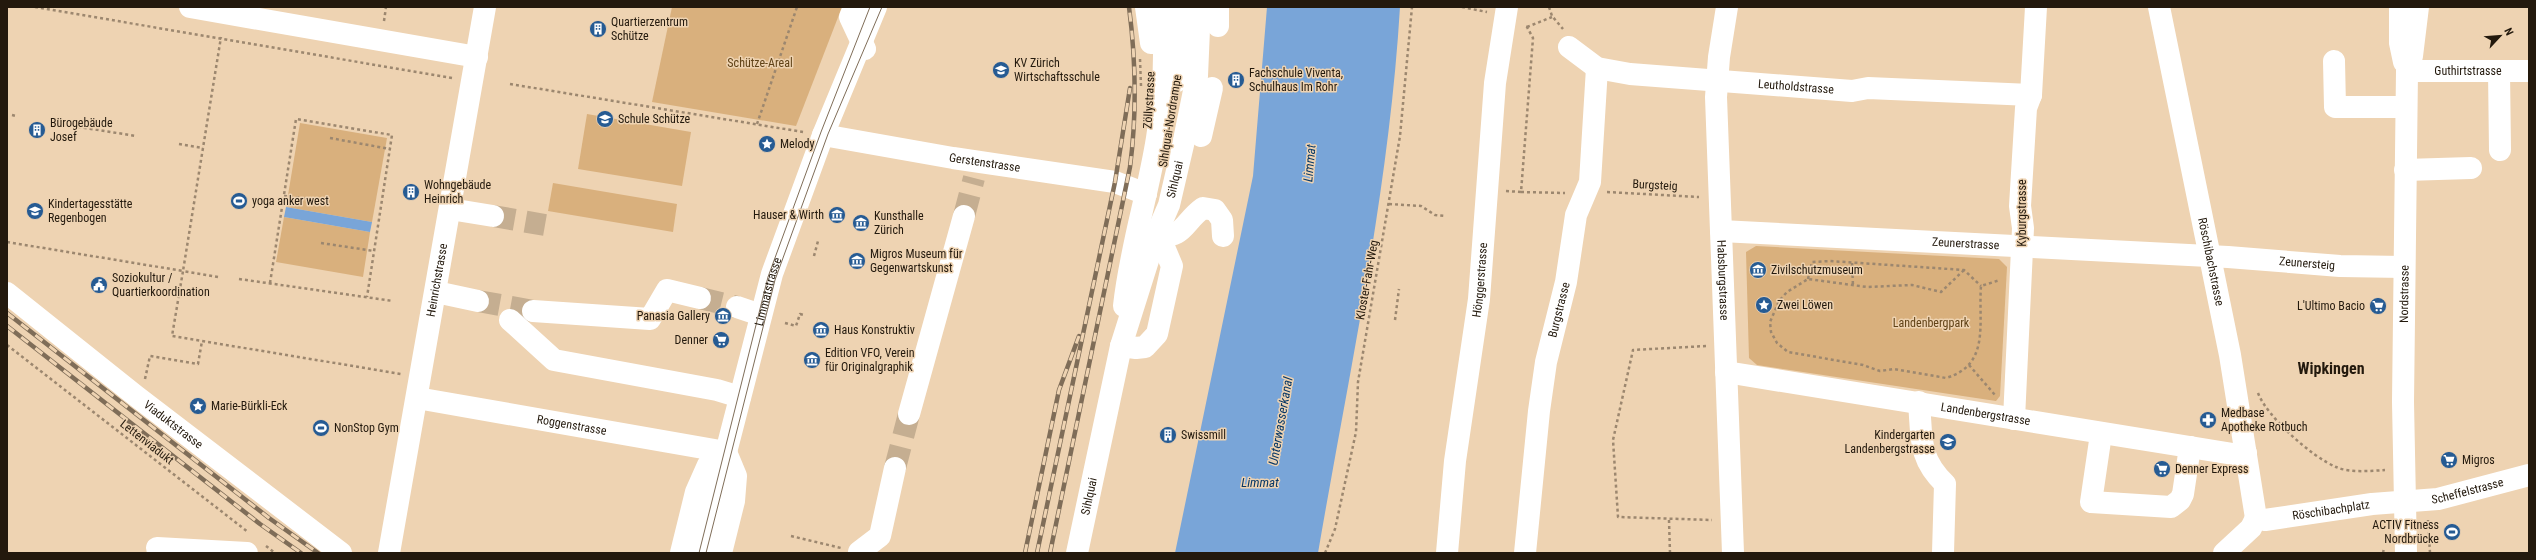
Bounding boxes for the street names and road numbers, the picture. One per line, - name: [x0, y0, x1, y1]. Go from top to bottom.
- street label: Guthirtstrasse: [2434, 64, 2502, 78]
- street label: Zöllystrasse: [1141, 71, 1158, 129]
- street label: Sihlquai-Nordrampe: [1156, 73, 1184, 168]
- street label: Leutholdstrasse: [1758, 77, 1835, 97]
- street label: Gerstenstrasse: [948, 150, 1021, 175]
- street label: Sihlquai: [1164, 159, 1186, 199]
- street label: Burgsteig: [1632, 177, 1678, 193]
- street label: Kyburgstrasse: [2015, 179, 2029, 247]
- street label: Röschibachstrasse: [2195, 216, 2227, 308]
- street label: Zeunerstrasse: [1932, 235, 2000, 252]
- street label: Kloster-Fahr-Weg: [1353, 239, 1381, 321]
- street label: Habsburgstrasse: [1714, 240, 1731, 321]
- street label: Heinrichstrasse: [424, 242, 450, 318]
- street label: Hönggerstrasse: [1469, 242, 1490, 319]
- street label: Zeunersteig: [2279, 254, 2336, 273]
- street label: Limmatstrasse: [752, 255, 785, 328]
- street label: Nordstrasse: [2397, 265, 2412, 323]
- street label: Burgstrasse: [1545, 280, 1573, 339]
- street label: Viaduktstrasse: [141, 397, 206, 452]
- street label: Landenbergstrasse: [1940, 400, 2032, 428]
- street label: Roggenstrasse: [536, 412, 608, 438]
- street label: Lettenviadukt: [117, 417, 177, 468]
- street label: Scheffelstrasse: [2431, 475, 2505, 506]
- street label: Sihlquai: [1078, 476, 1100, 516]
- street label: Röschibachplatz: [2291, 497, 2371, 523]

